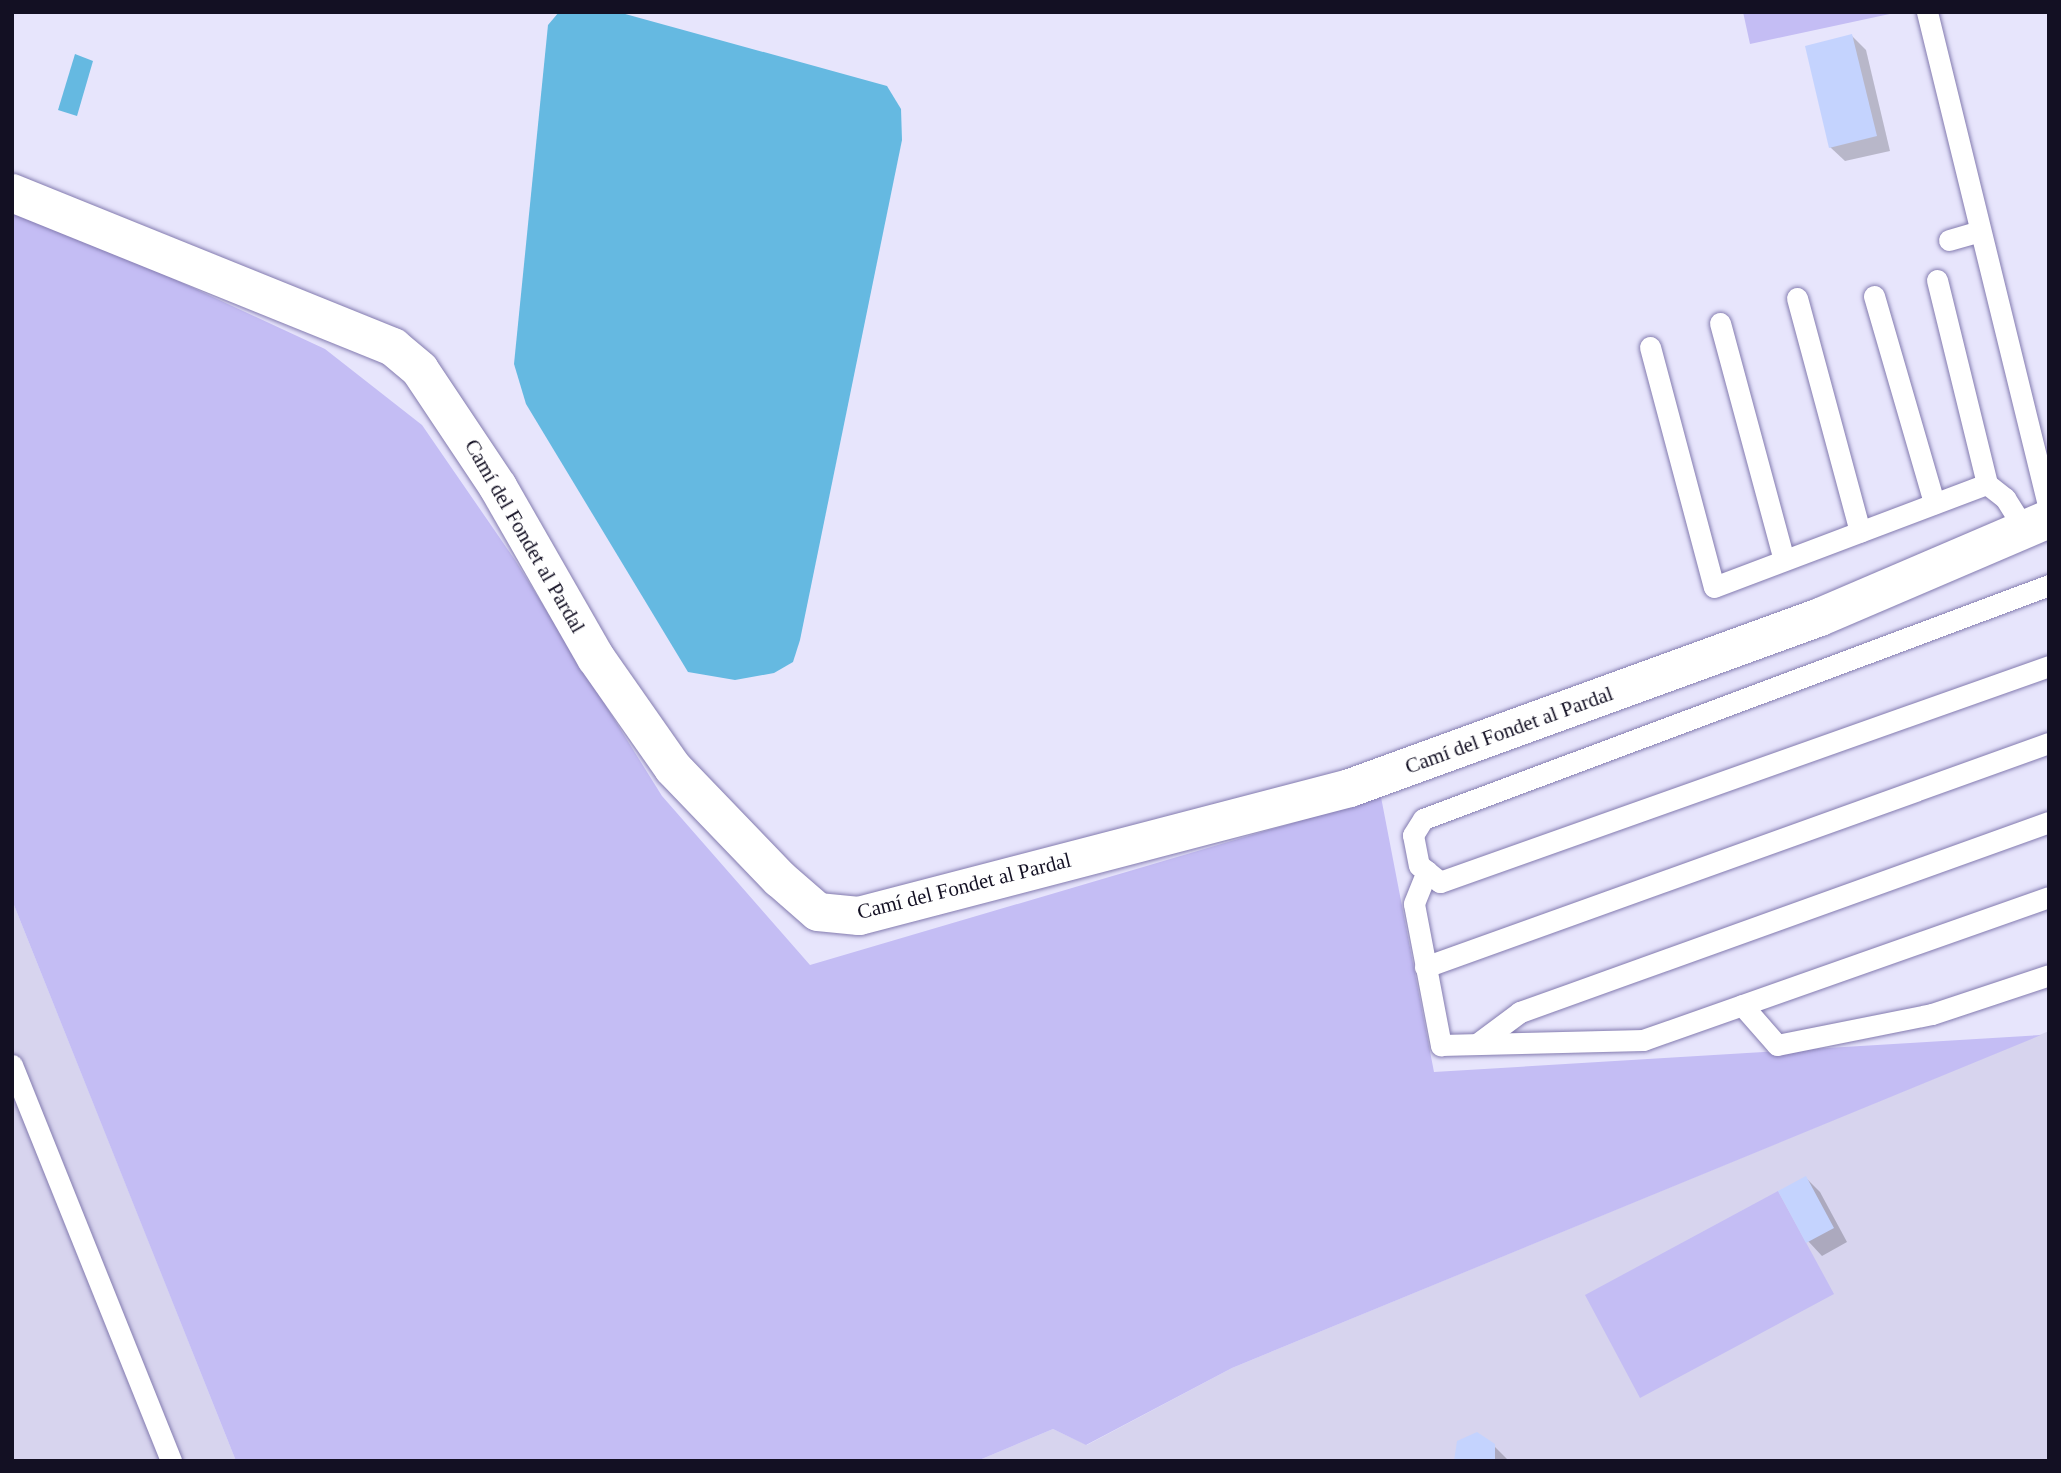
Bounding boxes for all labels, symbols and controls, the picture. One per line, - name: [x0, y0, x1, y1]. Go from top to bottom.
- street label: Camí del Fondet al Pardal: [459, 435, 591, 637]
- street label: Camí del Fondet al Pardal: [1402, 681, 1616, 779]
- street label: Camí del Fondet al Pardal: [855, 847, 1073, 925]

